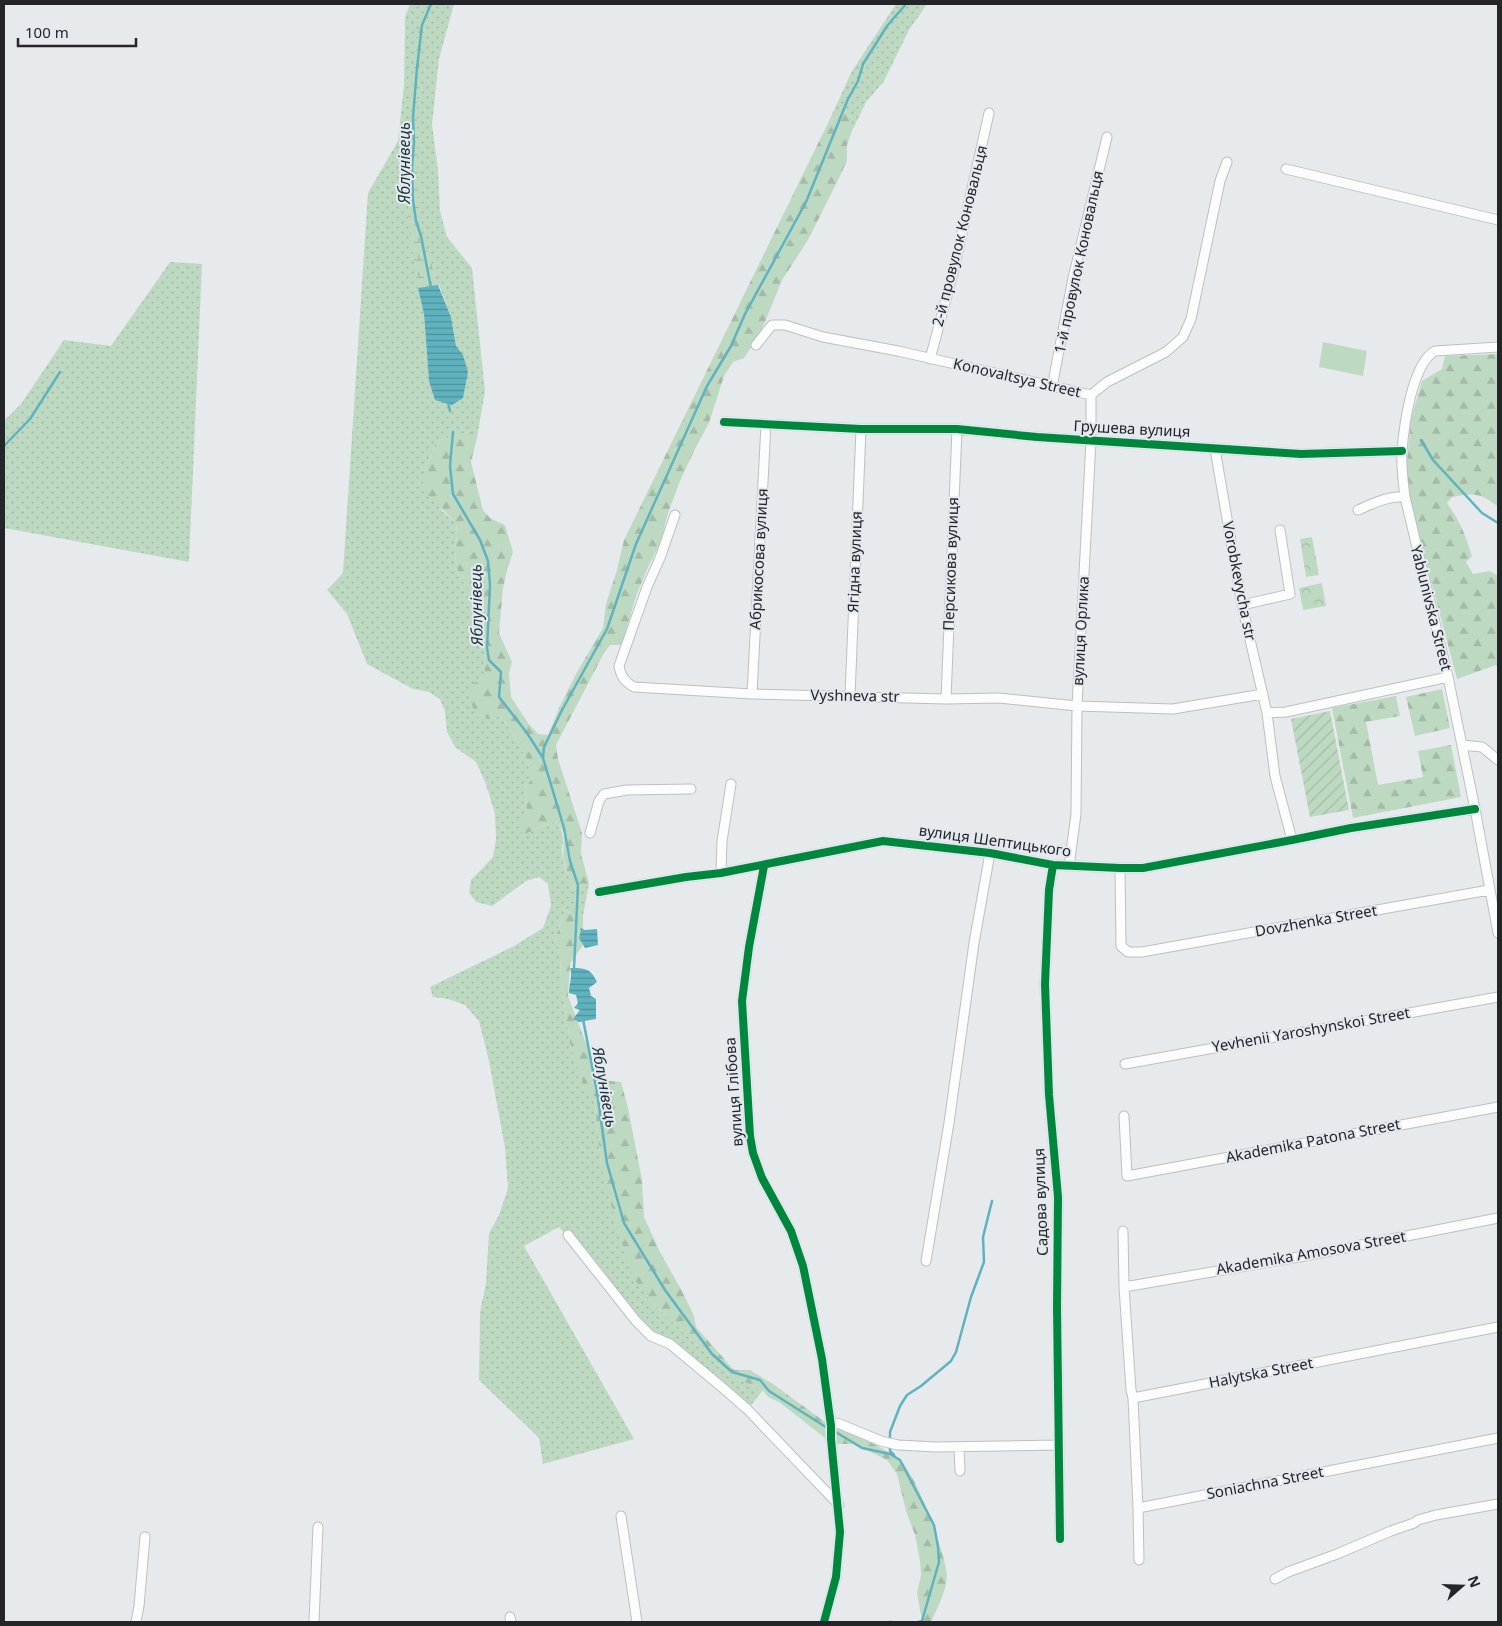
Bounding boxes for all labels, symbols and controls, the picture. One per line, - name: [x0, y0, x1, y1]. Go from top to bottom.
- scale bar: [18, 15, 135, 47]
- text: 100 m: [25, 22, 69, 42]
- water label: Яблунівець: [393, 122, 415, 205]
- street label: 2-й провулок Коновальця: [927, 143, 991, 329]
- street label: 1-й провулок Коновальця: [1049, 169, 1107, 355]
- street label: Konovaltsya Street: [951, 353, 1084, 402]
- street label: Грушева вулиця: [1073, 415, 1191, 441]
- street label: Абрикосова вулиця: [744, 488, 772, 630]
- street label: Персикова вулиця: [938, 497, 962, 631]
- street label: Ягідна вулиця: [842, 511, 866, 613]
- street label: Vorobkevycha str: [1219, 520, 1261, 642]
- street label: Yablunivska Street: [1407, 543, 1457, 673]
- water label: Яблунівець: [464, 564, 488, 647]
- street label: вулиця Орлика: [1067, 576, 1093, 686]
- street label: Vyshneva str: [810, 684, 900, 706]
- street label: вулиця Шептицького: [918, 819, 1073, 861]
- street label: Dovzhenka Street: [1253, 899, 1379, 941]
- street label: Yevhenii Yaroshynskoi Street: [1210, 1002, 1412, 1056]
- street label: вулиця Глібова: [719, 1037, 747, 1147]
- water label: Яблунівець: [587, 1044, 623, 1129]
- street label: Akademika Patona Street: [1224, 1113, 1402, 1167]
- street label: Садова вулиця: [1028, 1148, 1052, 1256]
- street label: Akademika Amosova Street: [1214, 1225, 1408, 1279]
- street label: Halytska Street: [1207, 1352, 1315, 1392]
- street label: Soniachna Street: [1205, 1461, 1326, 1503]
- north arrow: [1437, 1561, 1487, 1611]
- text: N: [1464, 1573, 1486, 1590]

